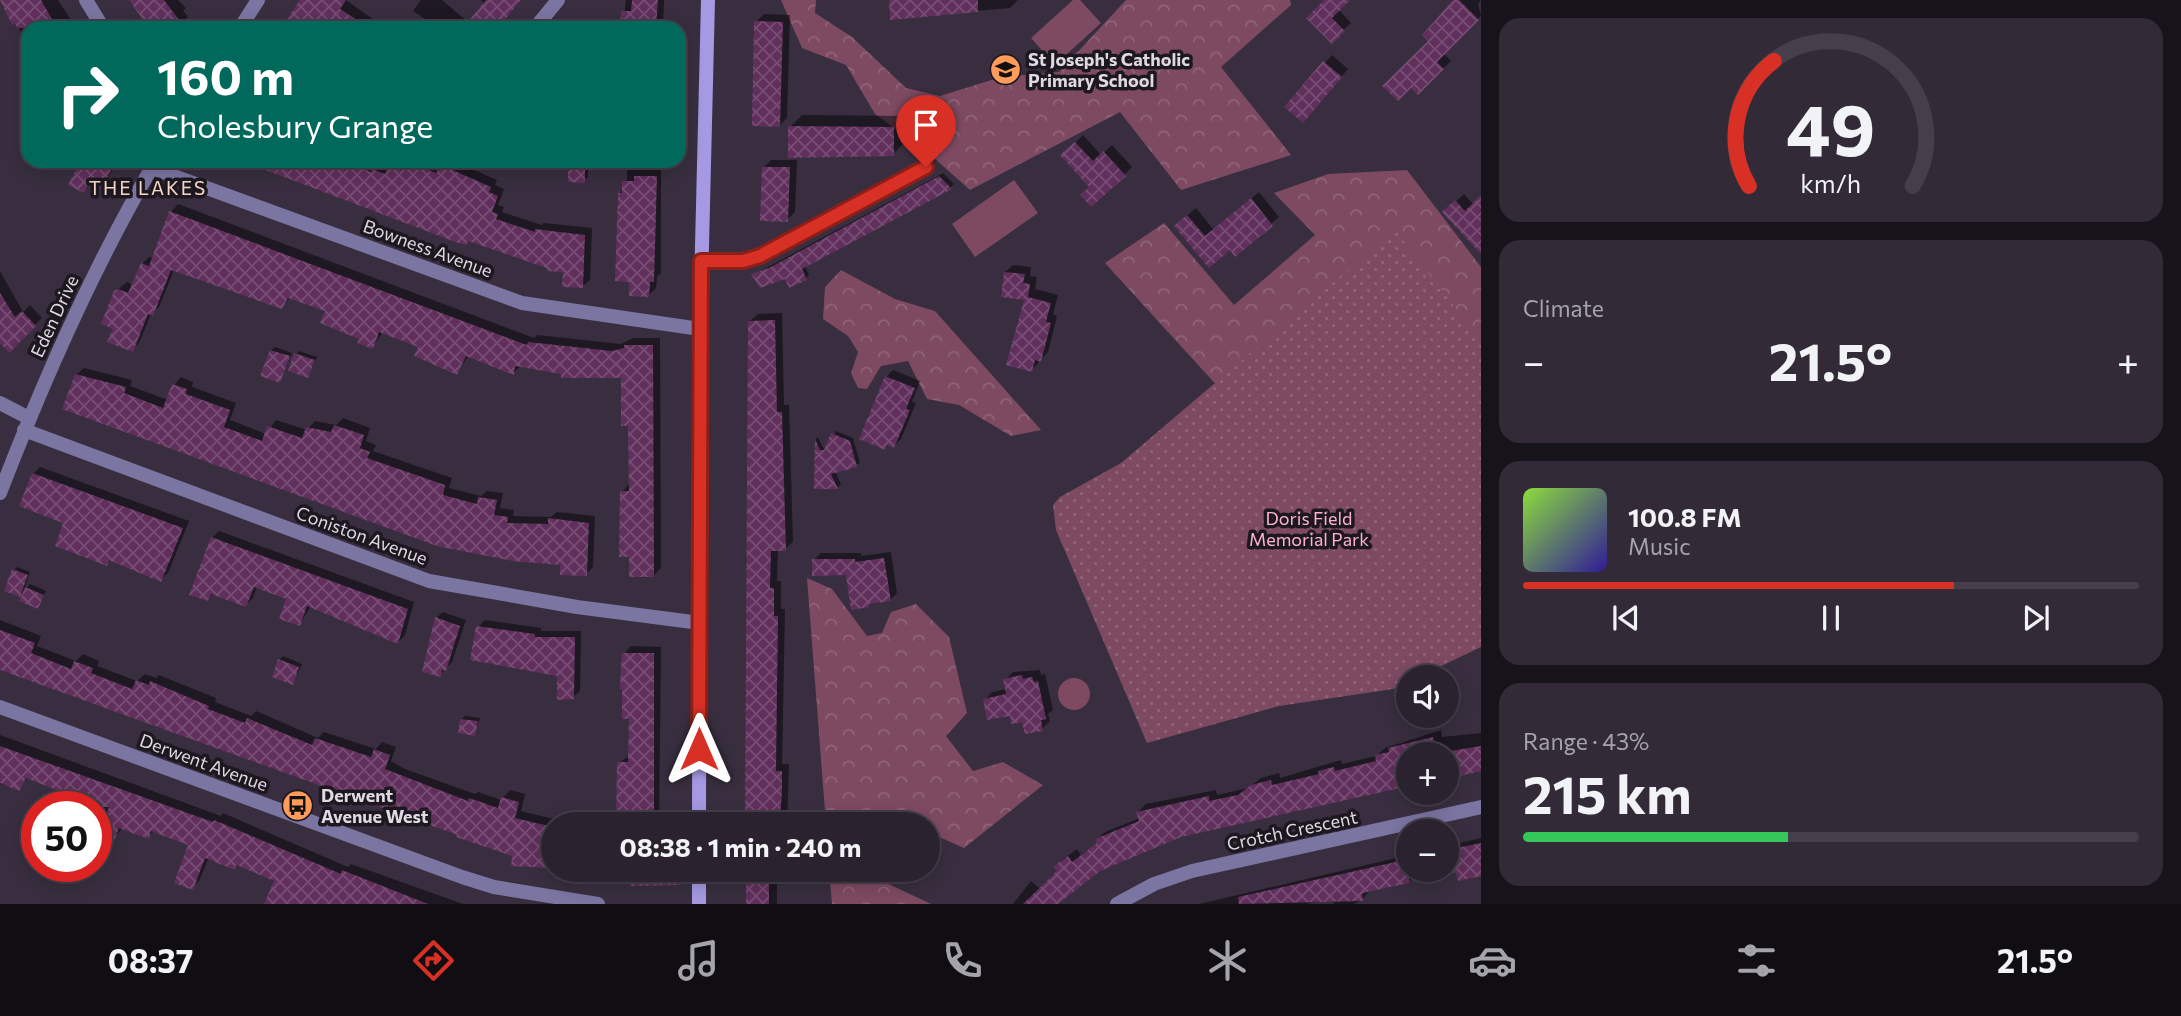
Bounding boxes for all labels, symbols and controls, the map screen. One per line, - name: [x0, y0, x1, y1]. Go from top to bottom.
- text: 160 m: [157, 45, 294, 105]
- place label: St Joseph's Catholic Primary School: [1028, 48, 1190, 91]
- icon: right: [42, 49, 133, 140]
- school or university icon: St Joseph's Catholic Primary School: [988, 52, 1022, 86]
- text: 49: [1786, 82, 1876, 171]
- pin: [896, 95, 956, 167]
- text: Cholesbury Grange: [157, 105, 433, 145]
- icon: arrive: [907, 106, 945, 144]
- text: km/h: [1801, 168, 1861, 198]
- district label: THE LAKES: [89, 176, 207, 199]
- street label: Bowness Avenue: [360, 214, 496, 282]
- street label: Eden Drive: [25, 272, 83, 360]
- text: Climate: [1523, 294, 1604, 322]
- text: 21.5°: [1769, 328, 1892, 392]
- text: −: [1523, 337, 1545, 384]
- text: +: [2117, 337, 2139, 384]
- street label: Coniston Avenue: [293, 501, 431, 569]
- text: 100.8 FM: [1628, 501, 1742, 532]
- park label: Doris Field Memorial Park: [1249, 507, 1369, 550]
- text: Music: [1628, 532, 1691, 560]
- icon: previous: [1607, 599, 1645, 637]
- icon: pause: [1812, 599, 1850, 637]
- icon: next: [2017, 599, 2055, 637]
- map controls: [1396, 665, 1459, 882]
- button: sound: [1396, 665, 1459, 728]
- position arrow: [662, 712, 736, 786]
- text: Range · 43%: [1523, 727, 1649, 755]
- street label: Derwent Avenue: [137, 729, 271, 795]
- button: +: [1396, 742, 1459, 805]
- text: 215 km: [1523, 761, 1692, 825]
- place label: Derwent Avenue West: [321, 784, 429, 827]
- bus stop icon: Derwent Avenue West: [281, 788, 315, 822]
- speed limit sign: 50: [21, 791, 112, 882]
- street label: Crotch Crescent: [1225, 805, 1359, 855]
- button: −: [1396, 819, 1459, 882]
- text: 08:38 · 1 min · 240 m: [619, 831, 862, 862]
- icon: directions: [409, 936, 458, 985]
- icon: music: [674, 936, 723, 985]
- icon: phone: [938, 936, 987, 985]
- icon: climate: [1203, 936, 1252, 985]
- icon: car: [1468, 936, 1517, 985]
- icon: filters: [1732, 936, 1781, 985]
- text: 08:37: [108, 940, 193, 980]
- text: 21.5°: [1997, 940, 2073, 980]

